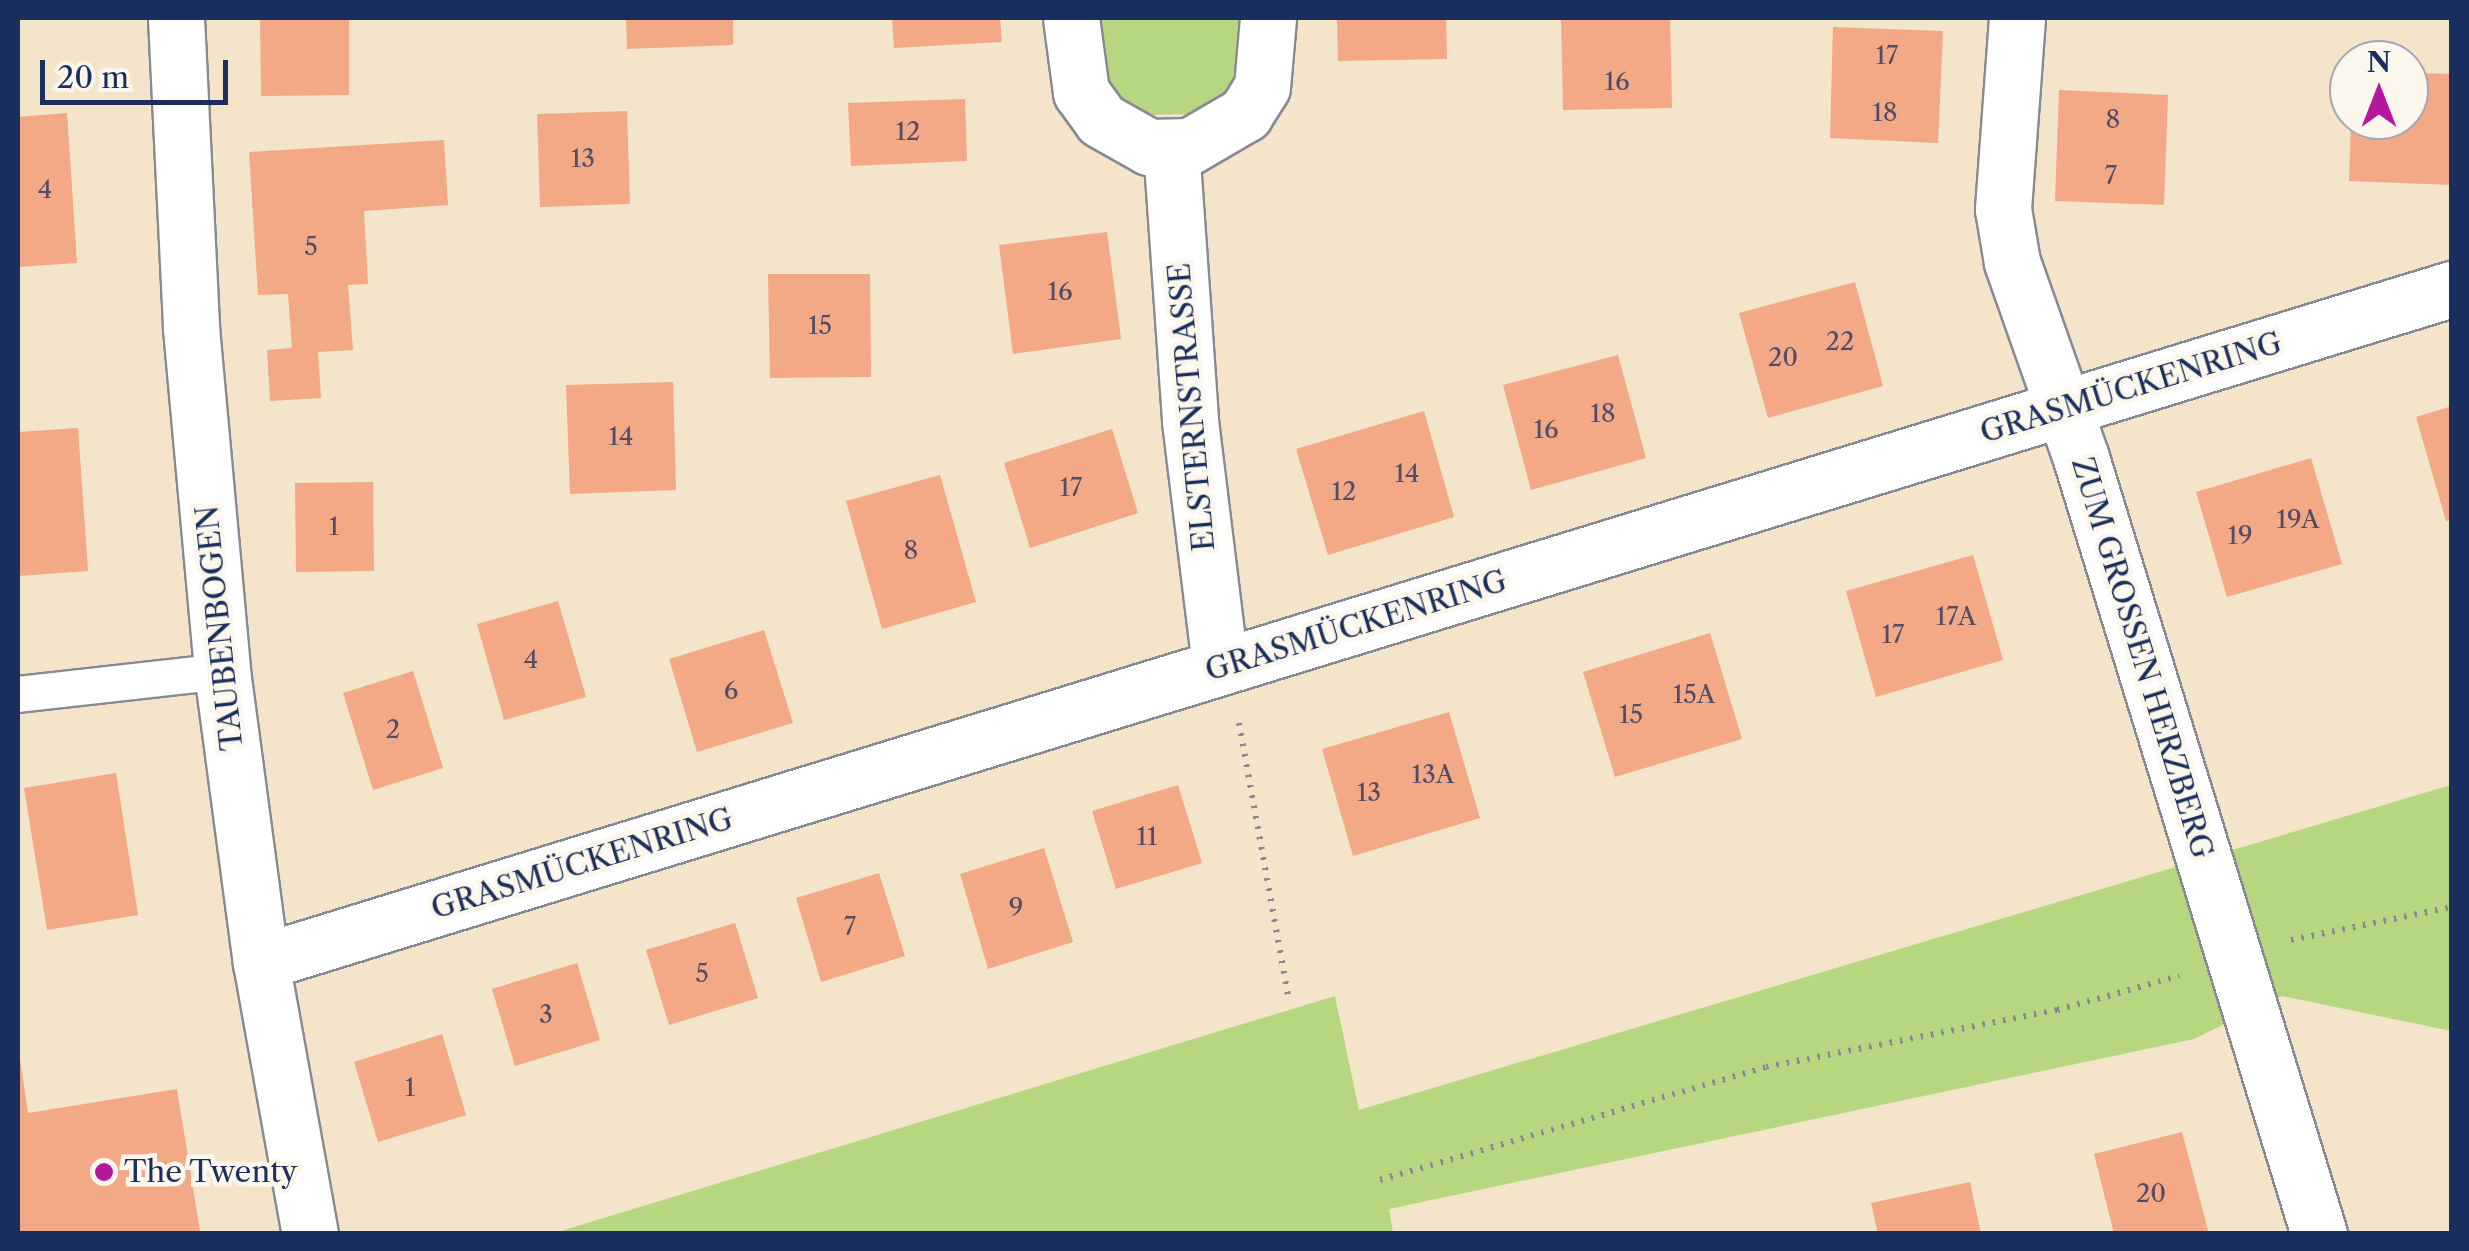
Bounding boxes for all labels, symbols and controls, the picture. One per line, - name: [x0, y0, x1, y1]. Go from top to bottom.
- scale bar: [45, 40, 232, 102]
- north arrow: [2329, 40, 2429, 140]
- house number: 17: [1876, 41, 1898, 71]
- text: N: [2367, 45, 2391, 79]
- text: 20 m: [57, 59, 129, 96]
- house number: 16: [1604, 67, 1630, 97]
- house number: 18: [1872, 98, 1898, 128]
- house number: 8: [2106, 105, 2120, 135]
- house number: 12: [896, 117, 920, 147]
- house number: 13: [571, 144, 595, 174]
- house number: 7: [2105, 161, 2117, 191]
- house number: 4: [38, 175, 52, 205]
- house number: 5: [304, 232, 318, 262]
- street label: ELSTERNSTRASSE: [1161, 261, 1223, 553]
- house number: 16: [1047, 277, 1073, 307]
- house number: 15: [808, 311, 832, 341]
- street label: GRASMÜCKENRING: [1976, 325, 2286, 451]
- house number: 22: [1826, 327, 1854, 357]
- house number: 20: [1768, 343, 1798, 373]
- house number: 18: [1590, 399, 1616, 429]
- house number: 16: [1533, 415, 1559, 445]
- house number: 14: [609, 422, 633, 452]
- street label: ZUM GROSSEN HERZBERG: [2064, 453, 2220, 863]
- house number: 14: [1395, 459, 1419, 489]
- house number: 17: [1060, 473, 1082, 503]
- house number: 12: [1332, 477, 1356, 507]
- street label: TAUBENBOGEN: [189, 504, 251, 752]
- house number: 19A: [2277, 505, 2319, 535]
- house number: 1: [329, 512, 339, 542]
- house number: 19: [2227, 521, 2253, 551]
- house number: 8: [904, 536, 918, 566]
- street label: GRASMÜCKENRING: [1201, 563, 1511, 689]
- house number: 17A: [1936, 602, 1976, 632]
- house number: 17: [1882, 620, 1904, 650]
- house number: 4: [524, 645, 538, 675]
- house number: 6: [724, 676, 738, 706]
- house number: 15A: [1673, 680, 1715, 710]
- house number: 15: [1619, 700, 1643, 730]
- house number: 2: [386, 715, 400, 745]
- house number: 13A: [1412, 760, 1454, 790]
- house number: 13: [1357, 778, 1381, 808]
- street label: GRASMÜCKENRING: [427, 801, 737, 927]
- house number: 11: [1136, 822, 1158, 852]
- house number: 9: [1009, 893, 1023, 923]
- house number: 7: [844, 912, 856, 942]
- house number: 5: [695, 959, 709, 989]
- house number: 3: [539, 1000, 553, 1030]
- house number: 1: [405, 1073, 415, 1103]
- place label: The Twenty: [124, 1154, 298, 1190]
- marker: The Twenty: [93, 1161, 115, 1183]
- house number: 20: [2136, 1179, 2166, 1209]

